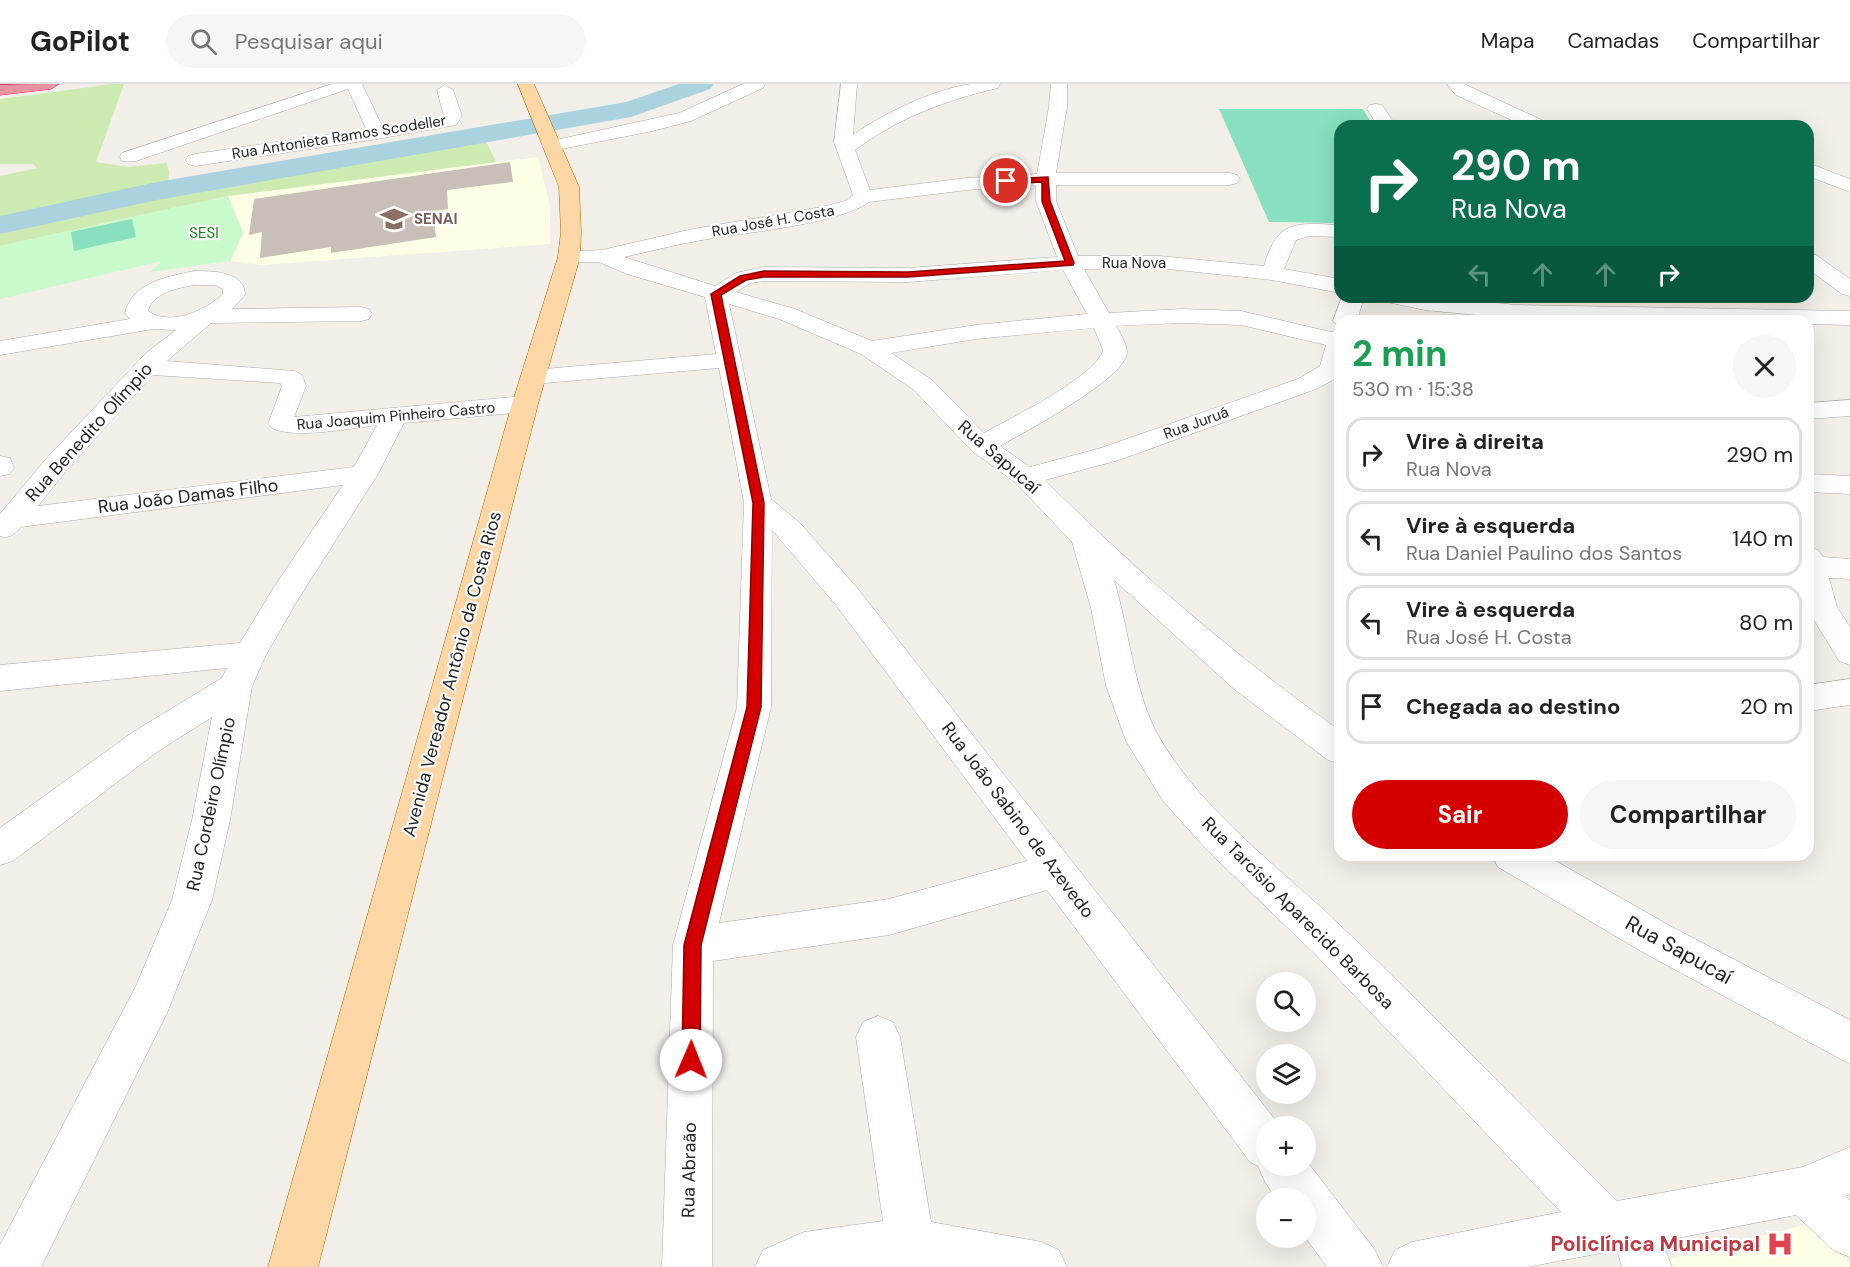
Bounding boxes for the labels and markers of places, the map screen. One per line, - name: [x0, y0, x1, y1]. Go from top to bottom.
- pin: [980, 155, 1031, 206]
- school or university icon: SENAI: [379, 204, 409, 234]
- place label: SENAI: [414, 209, 457, 229]
- hospital icon: Policlínica Municipal: [1765, 1229, 1795, 1259]
- place label: Policlínica Municipal: [1550, 1230, 1760, 1258]

